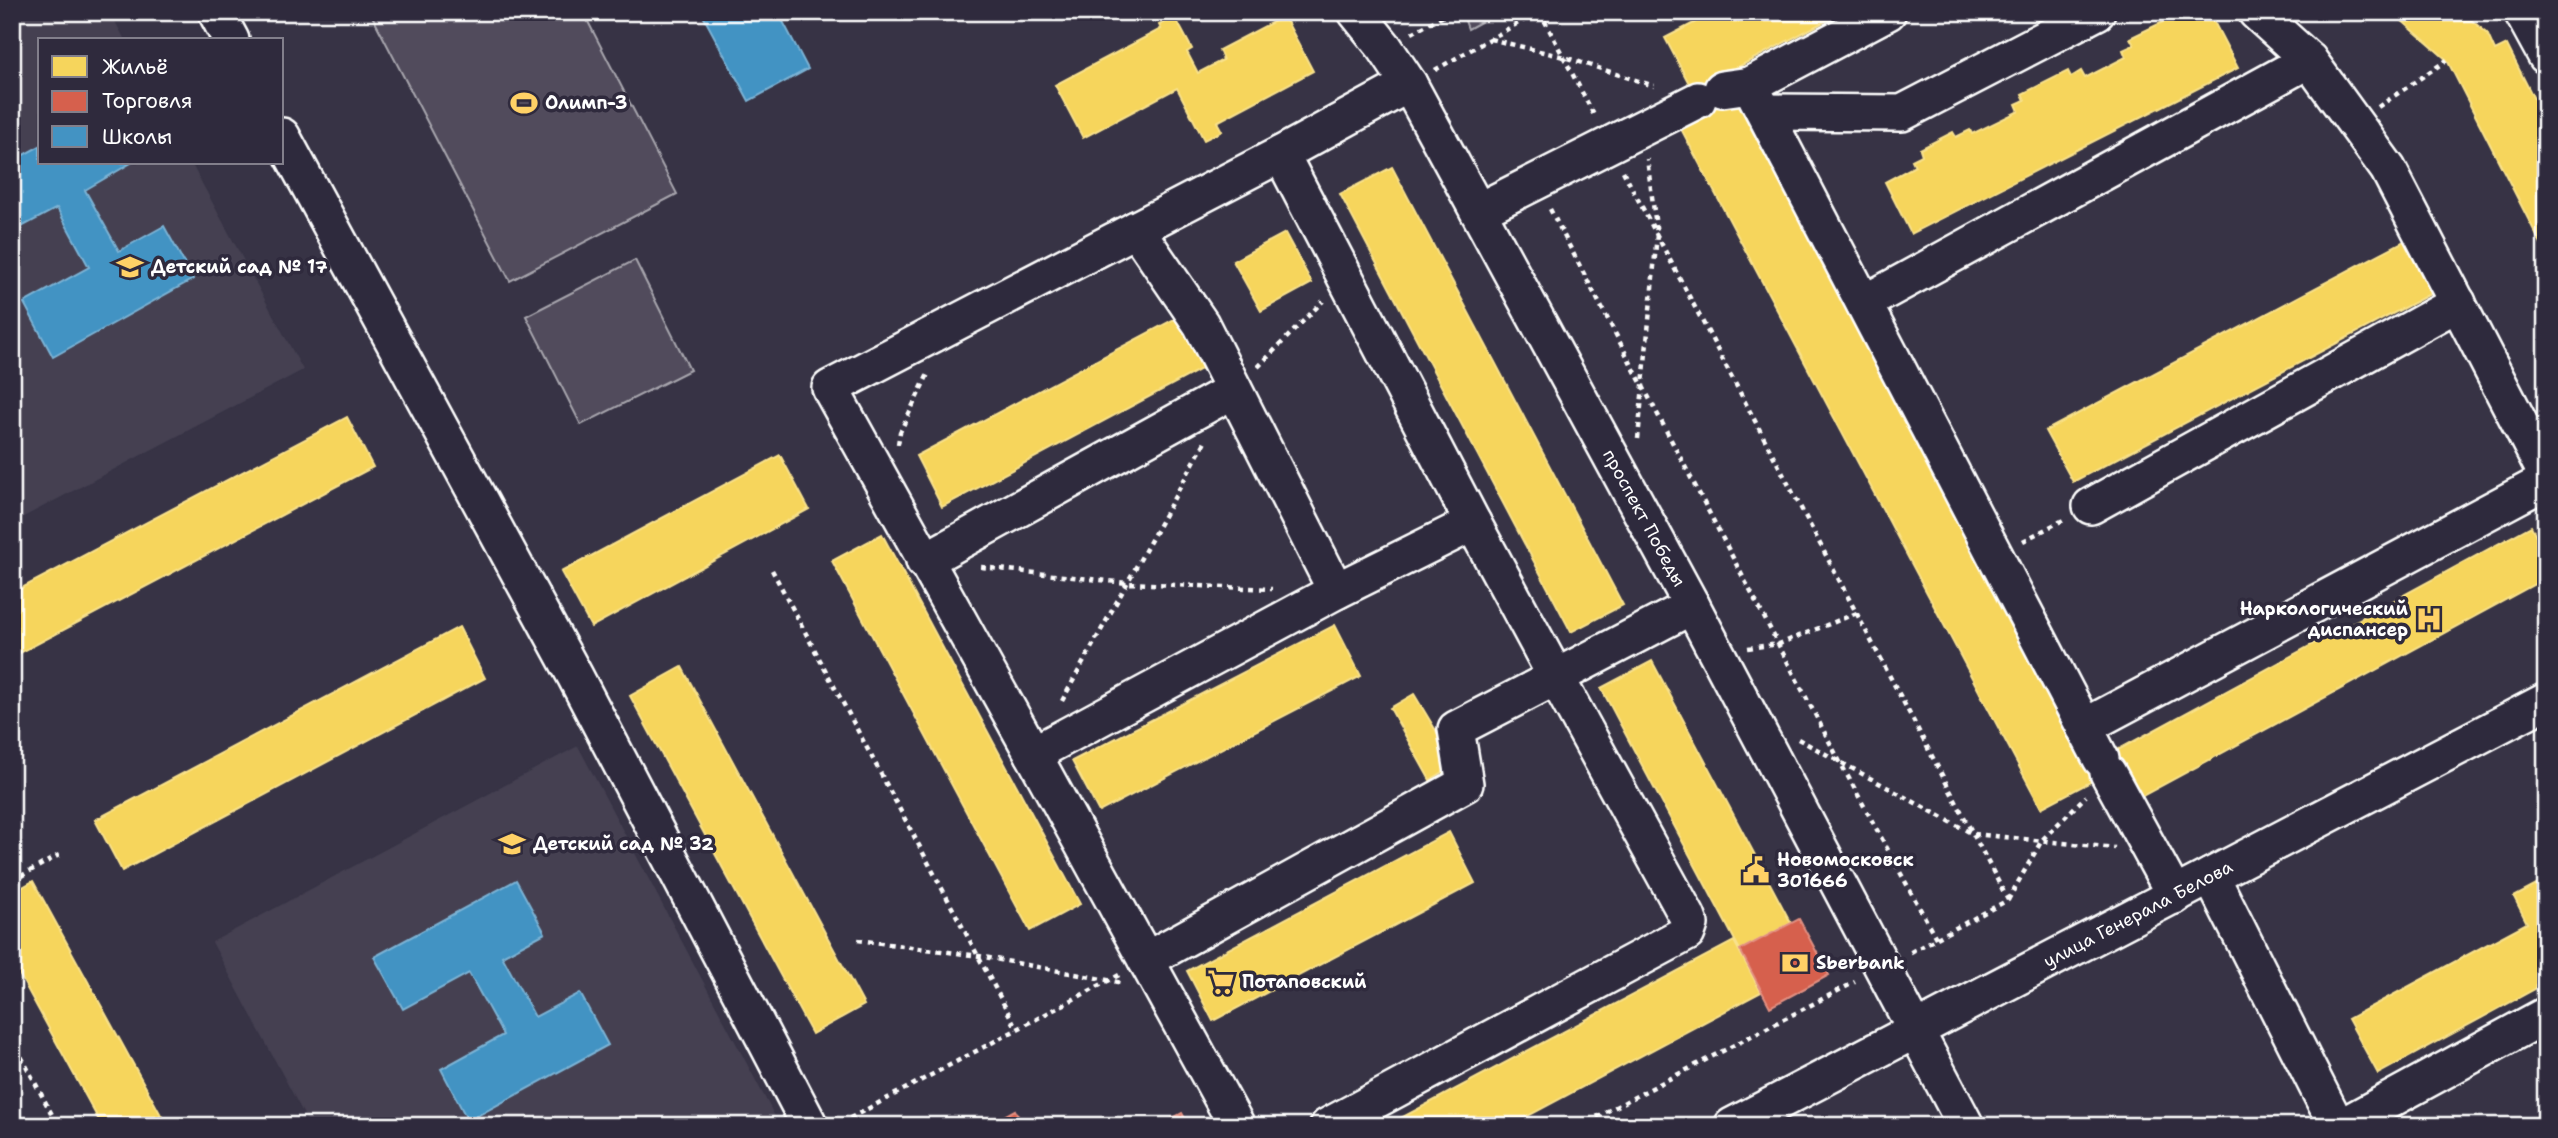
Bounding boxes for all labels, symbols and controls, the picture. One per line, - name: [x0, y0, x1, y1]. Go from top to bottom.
- legend: [38, 38, 284, 164]
- text: Жильё: [102, 53, 168, 81]
- text: Торговля: [102, 87, 192, 115]
- sports icon: Олимп-3: [509, 88, 539, 118]
- place label: Олимп-3: [545, 91, 627, 115]
- text: Школы: [102, 123, 172, 151]
- school or university icon: Детский сад № 17: [115, 252, 145, 282]
- place label: Детский сад № 17: [151, 255, 328, 279]
- street label: проспект Победы: [1597, 445, 1691, 591]
- place label: Наркологический диспансер: [2240, 597, 2409, 642]
- hospital icon: Наркологический диспансер: [2414, 604, 2444, 634]
- school or university icon: Детский сад № 32: [497, 829, 527, 859]
- place label: Детский сад № 32: [533, 832, 714, 856]
- place label: Новомосковск 301666: [1777, 848, 1914, 893]
- public building icon: Новомосковск 301666: [1741, 855, 1771, 885]
- street label: улица Генерала Белова: [2039, 855, 2237, 973]
- bank icon: Sberbank: [1780, 948, 1810, 978]
- place label: Sberbank: [1816, 951, 1905, 975]
- supermarket icon: Потаповский: [1206, 967, 1236, 997]
- place label: Потаповский: [1242, 970, 1367, 994]

